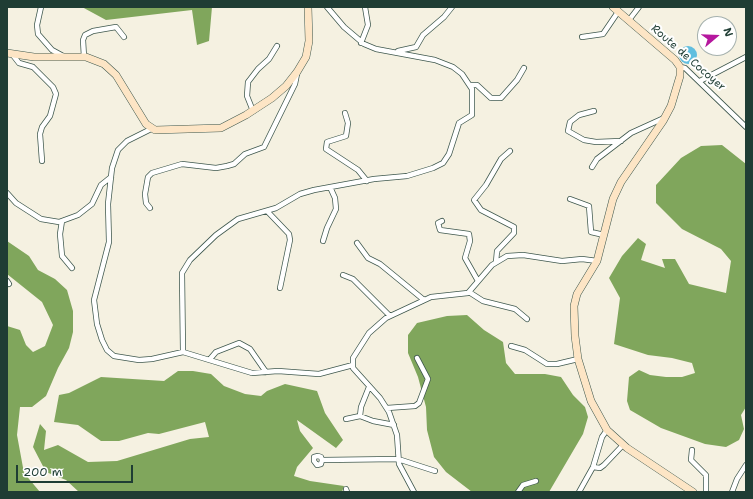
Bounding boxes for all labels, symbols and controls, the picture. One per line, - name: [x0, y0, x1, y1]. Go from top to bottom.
- north arrow: [697, 16, 737, 56]
- street label: Route de Cocoyer: [648, 22, 728, 94]
- text: N: [719, 26, 736, 39]
- scale bar: [18, 457, 135, 483]
- text: 200 m: [23, 464, 62, 480]

